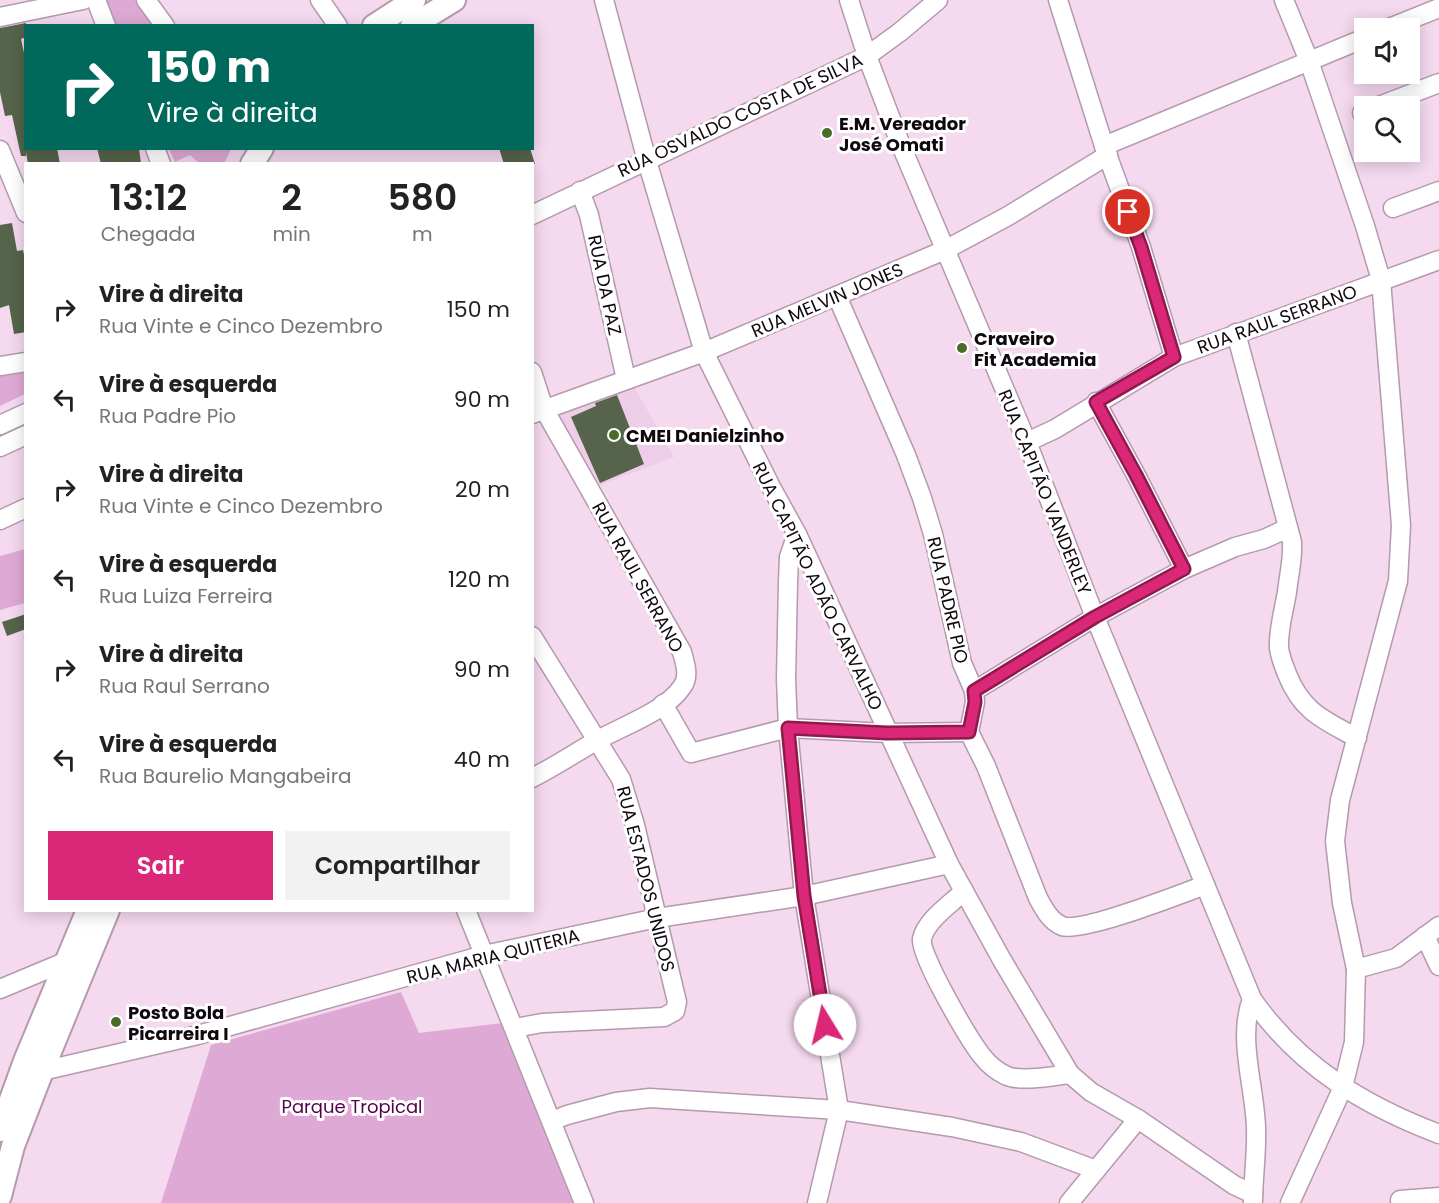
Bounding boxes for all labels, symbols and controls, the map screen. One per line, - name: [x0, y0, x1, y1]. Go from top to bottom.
- map controls: [1354, 18, 1420, 162]
- button: sound: [1354, 18, 1420, 84]
- text: 150 m: [147, 38, 271, 97]
- street label: RUA OSVALDO COSTA DE SILVA: [613, 47, 867, 183]
- icon: right: [48, 48, 126, 126]
- text: Vire à direita: [147, 94, 318, 131]
- button: search: [1354, 96, 1420, 162]
- place label: E.M. Vereador José Omati: [839, 111, 966, 157]
- marker: E.M. Vereador José Omati: [820, 126, 834, 140]
- text: 13:12: [109, 172, 187, 223]
- text: 2: [281, 172, 302, 223]
- text: 580: [388, 172, 457, 223]
- pin: [1102, 186, 1153, 237]
- icon: arrive: [1111, 195, 1144, 228]
- text: Chegada: [101, 220, 196, 248]
- text: min: [272, 220, 311, 248]
- text: m: [412, 220, 433, 248]
- street label: RUA DA PAZ: [582, 233, 628, 337]
- street label: RUA MELVIN JONES: [747, 257, 907, 343]
- street label: RUA RAUL SERRANO: [1194, 278, 1360, 360]
- text: Vire à direita: [99, 279, 244, 310]
- icon: right: [48, 293, 81, 326]
- text: 150 m: [447, 294, 510, 325]
- text: Rua Vinte e Cinco Dezembro: [99, 312, 383, 340]
- place label: Craveiro Fit Academia: [974, 326, 1097, 372]
- marker: Craveiro Fit Academia: [955, 341, 969, 355]
- text: Vire à esquerda: [99, 369, 277, 400]
- icon: left: [48, 383, 81, 416]
- text: 90 m: [454, 384, 510, 415]
- street label: RUA CAPITÃO VANDERLEY: [992, 386, 1098, 599]
- text: Rua Padre Pio: [99, 402, 236, 430]
- place label: CMEI Danielzinho: [626, 423, 784, 448]
- marker: CMEI Danielzinho: [607, 428, 621, 442]
- street label: RUA CAPITÃO ADÃO CARVALHO: [747, 458, 889, 714]
- text: Vire à direita: [99, 459, 244, 490]
- icon: right: [48, 473, 81, 506]
- text: 20 m: [455, 474, 510, 505]
- text: Rua Vinte e Cinco Dezembro: [99, 492, 383, 520]
- street label: RUA RAUL SERRANO: [586, 497, 690, 657]
- street label: RUA PADRE PIO: [921, 534, 975, 666]
- text: Vire à esquerda: [99, 549, 277, 580]
- icon: left: [48, 563, 81, 596]
- text: 120 m: [448, 564, 510, 595]
- text: Rua Luiza Ferreira: [99, 582, 273, 610]
- text: Vire à direita: [99, 639, 244, 670]
- icon: right: [48, 653, 81, 686]
- text: 90 m: [454, 654, 510, 685]
- text: Rua Raul Serrano: [99, 672, 270, 700]
- text: Vire à esquerda: [99, 729, 277, 760]
- icon: left: [48, 743, 81, 776]
- text: 40 m: [454, 744, 510, 775]
- text: Rua Baurelio Mangabeira: [99, 762, 352, 790]
- street label: RUA ESTADOS UNIDOS: [611, 783, 681, 975]
- button: Sair: [48, 831, 273, 900]
- button: Compartilhar: [285, 831, 510, 900]
- street label: RUA MARIA QUITERIA: [404, 922, 582, 990]
- position arrow: [793, 993, 857, 1057]
- place label: Posto Bola Picarreira I: [128, 1000, 229, 1046]
- marker: Posto Bola Picarreira I: [109, 1015, 123, 1029]
- park label: Parque Tropical: [281, 1094, 423, 1119]

